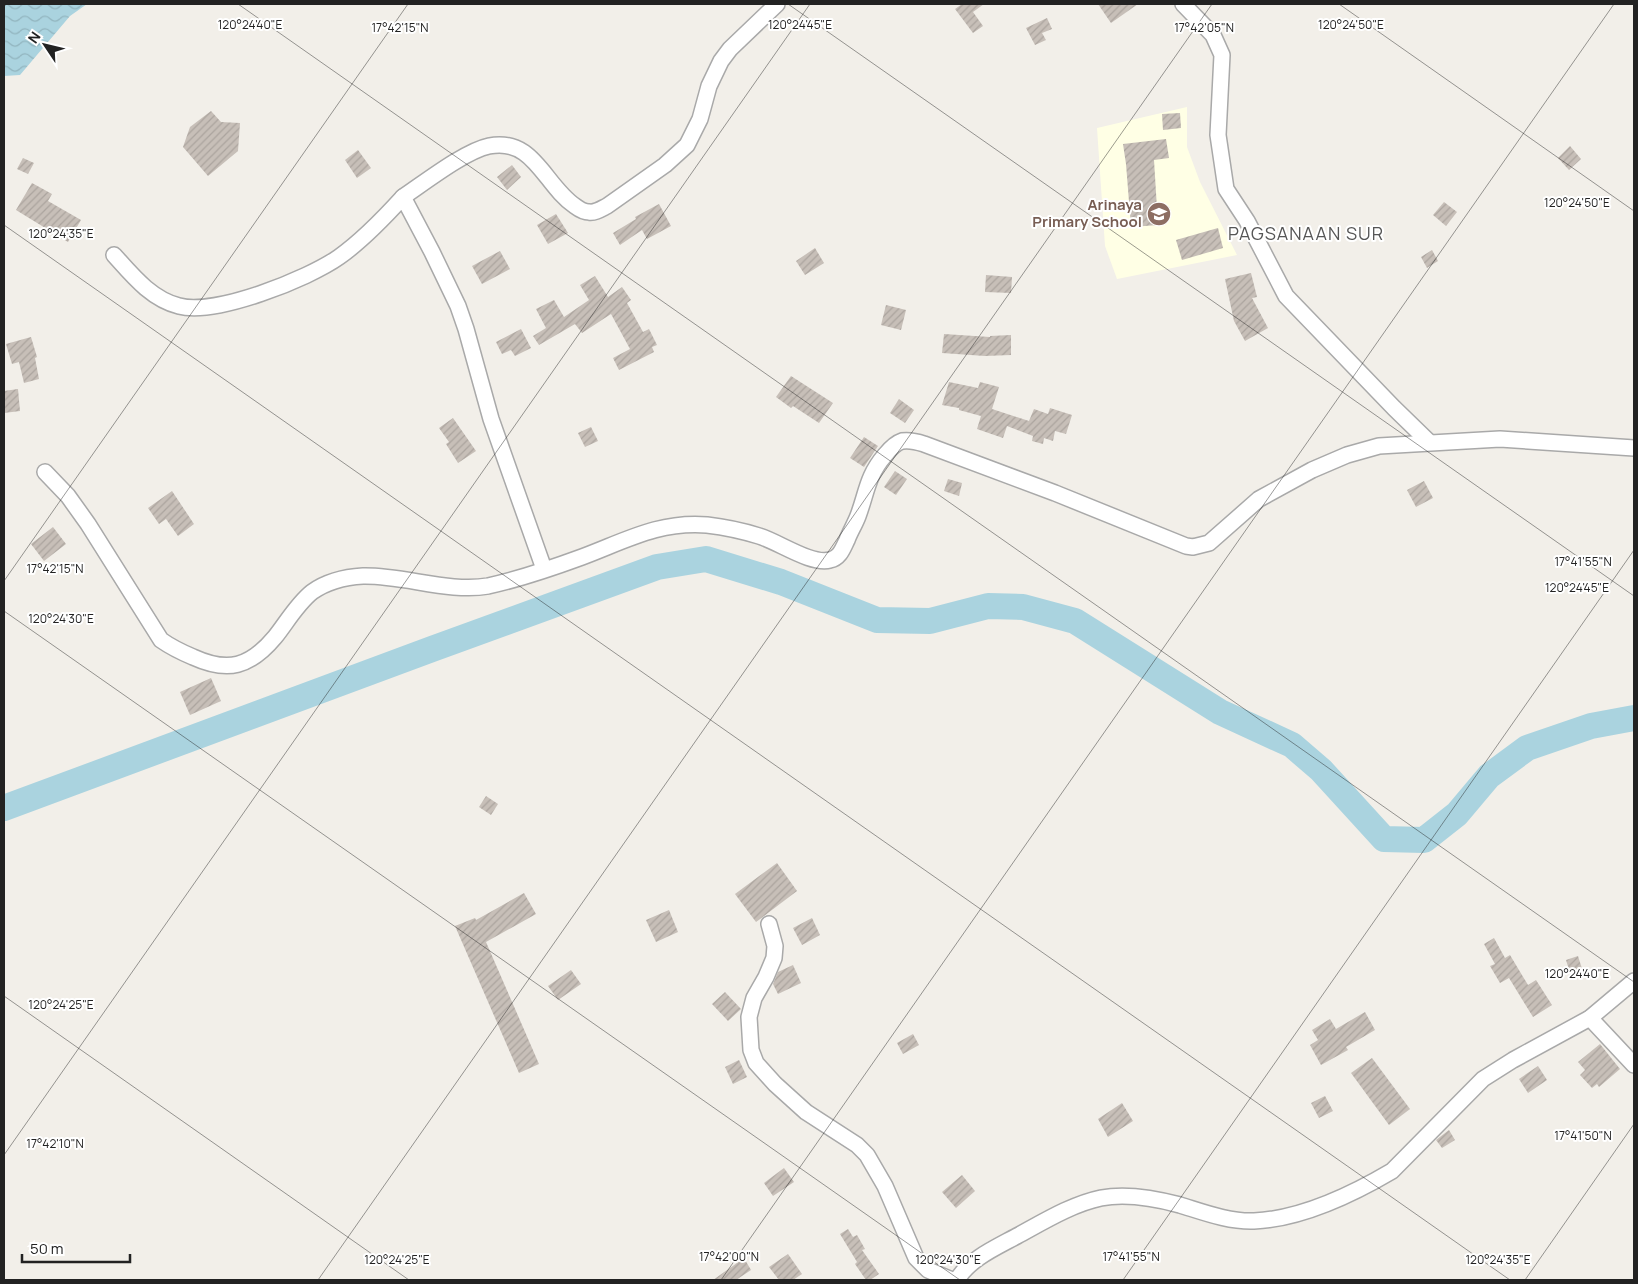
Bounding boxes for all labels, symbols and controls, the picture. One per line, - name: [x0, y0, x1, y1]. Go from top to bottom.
- text: 120°24'40"E: [218, 16, 282, 33]
- text: 120°24'45"E: [768, 16, 832, 33]
- text: 120°24'50"E: [1318, 16, 1384, 33]
- text: 17°42'15"N: [371, 19, 429, 36]
- text: 17°42'05"N: [1174, 19, 1234, 36]
- north arrow: [20, 20, 70, 70]
- text: N: [23, 28, 45, 47]
- place label: Arinaya Primary School: [1032, 194, 1142, 232]
- text: 120°24'50"E: [1544, 194, 1610, 211]
- school or university icon: Arinaya Primary School: [1146, 201, 1172, 227]
- district label: PAGSANAAN SUR: [1228, 221, 1384, 245]
- text: 120°24'35"E: [28, 225, 94, 242]
- text: 17°41'55"N: [1554, 553, 1612, 570]
- text: 17°42'15"N: [26, 560, 84, 577]
- text: 120°24'45"E: [1545, 579, 1609, 596]
- text: 120°24'30"E: [28, 610, 94, 627]
- text: 120°24'40"E: [1545, 965, 1609, 982]
- text: 120°24'25"E: [28, 996, 94, 1013]
- text: 17°41'50"N: [1554, 1127, 1612, 1144]
- text: 17°42'10"N: [26, 1135, 84, 1152]
- scale bar: [22, 1232, 130, 1264]
- text: 50 m: [30, 1238, 64, 1259]
- text: 17°42'00"N: [699, 1248, 759, 1265]
- text: 17°41'55"N: [1102, 1248, 1160, 1265]
- text: 120°24'25"E: [364, 1251, 430, 1268]
- text: 120°24'30"E: [915, 1251, 981, 1268]
- text: 120°24'35"E: [1465, 1251, 1531, 1268]

